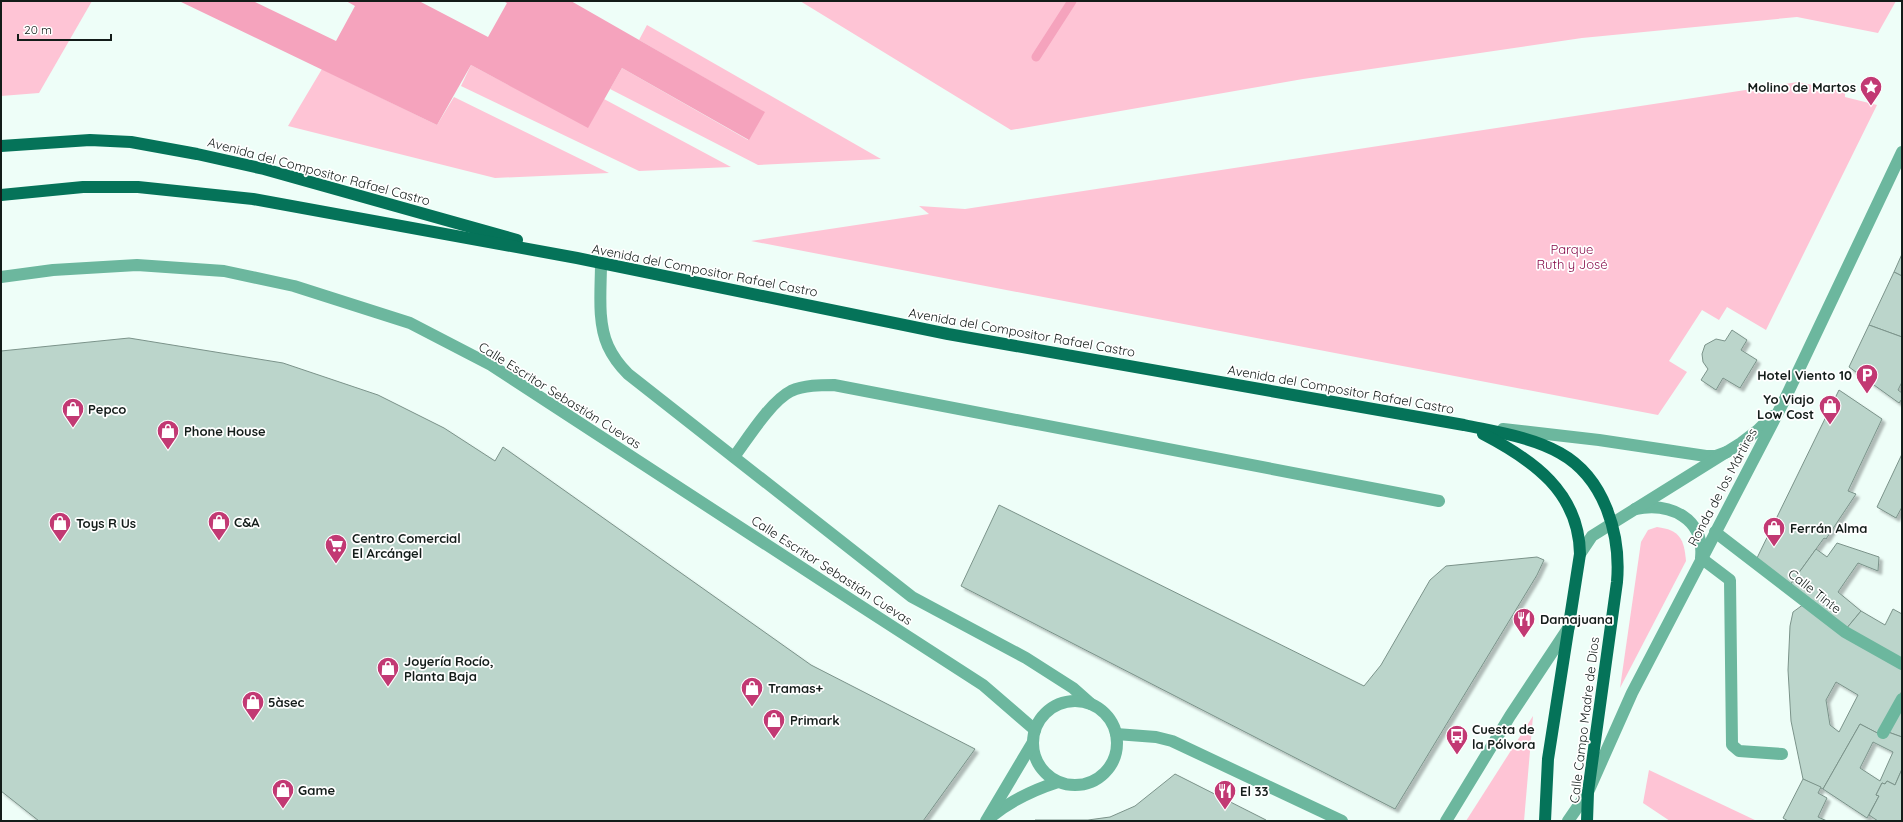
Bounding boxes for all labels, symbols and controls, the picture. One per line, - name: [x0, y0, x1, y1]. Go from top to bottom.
- scale bar: [18, 16, 111, 42]
- text: 20 m: [24, 22, 52, 37]
- place icon: Molino de Martos: [1858, 74, 1884, 107]
- place label: Molino de Martos: [1748, 79, 1856, 95]
- street label: Avenida del Compositor Rafael Castro: [206, 134, 432, 208]
- street label: Avenida del Compositor Rafael Castro: [591, 240, 819, 300]
- park label: Parque Ruth y José: [1537, 241, 1607, 272]
- street label: Avenida del Compositor Rafael Castro: [908, 304, 1137, 360]
- street label: Calle Escritor Sebastián Cuevas: [476, 338, 644, 452]
- street label: Avenida del Compositor Rafael Castro: [1227, 361, 1456, 417]
- parking icon: Hotel Viento 10: [1854, 362, 1880, 395]
- place label: Hotel Viento 10: [1757, 367, 1852, 383]
- place label: Yo Viajo Low Cost: [1757, 391, 1814, 422]
- shop icon: Yo Viajo Low Cost: [1817, 393, 1843, 426]
- shop icon: Pepco: [60, 396, 86, 429]
- place label: Pepco: [88, 401, 126, 417]
- shop icon: Phone House: [155, 418, 181, 451]
- place label: Phone House: [184, 423, 266, 439]
- street label: Ronda de los Mártires: [1684, 425, 1760, 549]
- shop icon: C&A: [206, 509, 232, 542]
- shop icon: Toys R Us: [47, 510, 73, 543]
- street label: Calle Escritor Sebastián Cuevas: [749, 512, 915, 628]
- place label: C&A: [234, 514, 260, 530]
- place label: Toys R Us: [76, 515, 136, 531]
- shop icon: Ferrán Alma: [1761, 515, 1787, 548]
- place label: Ferrán Alma: [1790, 520, 1867, 536]
- place label: Centro Comercial El Arcángel: [352, 530, 461, 561]
- supermarket icon: Centro Comercial El Arcángel: [323, 532, 349, 565]
- street label: Calle Tinte: [1785, 565, 1845, 617]
- restaurant icon: Damajuana: [1511, 606, 1537, 639]
- place label: Damajuana: [1540, 611, 1613, 627]
- street label: Calle Campo Madre de Dios: [1566, 636, 1602, 804]
- place label: Joyería Rocío, Planta Baja: [404, 653, 494, 684]
- shop icon: Joyería Rocío, Planta Baja: [375, 655, 401, 688]
- shop icon: Tramas+: [739, 675, 765, 708]
- place label: Tramas+: [768, 680, 823, 696]
- shop icon: 5àsec: [240, 689, 266, 722]
- place label: 5àsec: [268, 694, 305, 710]
- shop icon: Primark: [761, 707, 787, 740]
- place label: Primark: [790, 712, 840, 728]
- place label: Cuesta de la Pólvora: [1472, 721, 1535, 752]
- bus stop icon: Cuesta de la Pólvora: [1444, 723, 1470, 756]
- shop icon: Game: [270, 777, 296, 810]
- restaurant icon: El 33: [1212, 778, 1238, 811]
- place label: Game: [298, 782, 335, 798]
- place label: El 33: [1240, 783, 1269, 799]

